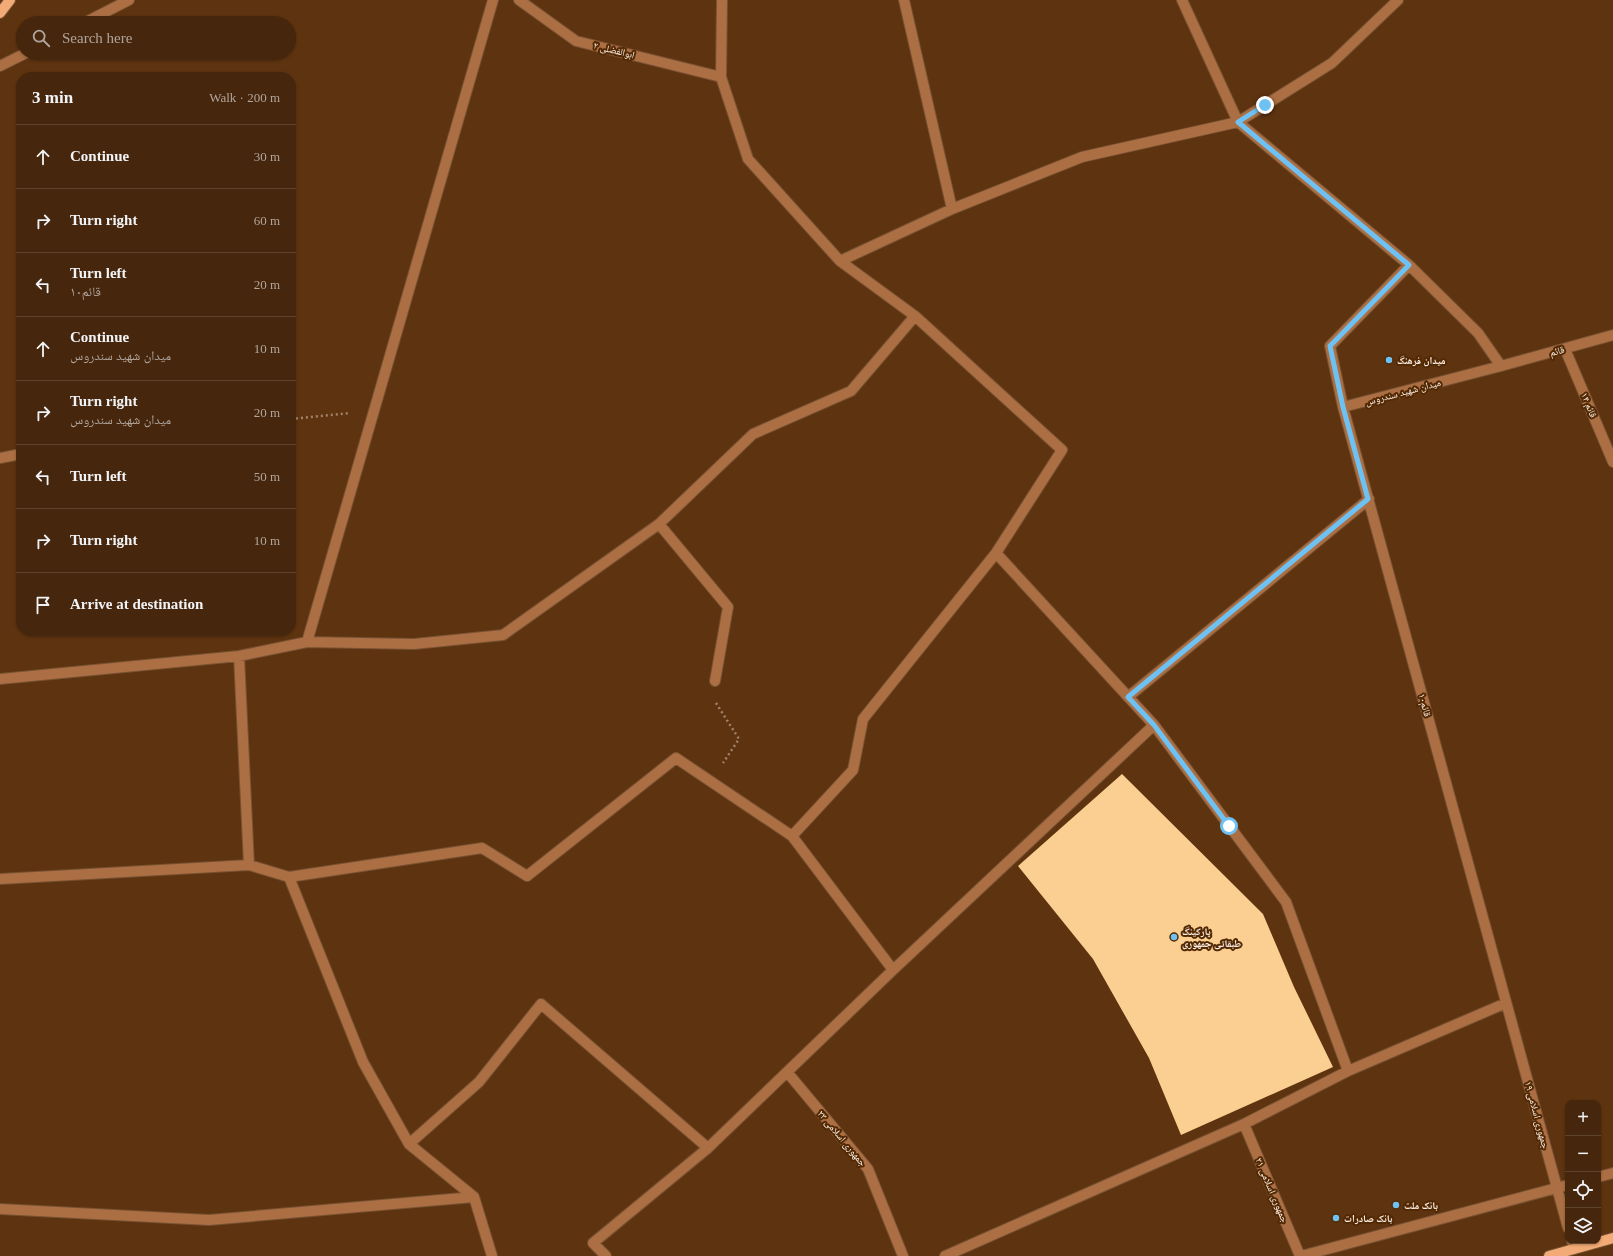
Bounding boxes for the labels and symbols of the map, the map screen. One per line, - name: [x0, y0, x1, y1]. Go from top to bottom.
- street label: ابوالفضلی ۲: [592, 40, 636, 61]
- route end: [1256, 96, 1274, 114]
- street label: قائم: [1548, 344, 1566, 360]
- marker: میدان فرهنگ: [1384, 355, 1394, 365]
- place label: میدان فرهنگ: [1397, 355, 1446, 367]
- street label: میدان شهید سندروس: [1364, 377, 1443, 408]
- street label: قائم ۱۴: [1577, 391, 1599, 420]
- street label: قائم۱۰: [1415, 692, 1433, 718]
- route start: [1220, 817, 1238, 835]
- place label: پارکینگ طبقاتی جمهوری: [1182, 926, 1241, 950]
- marker: پارکینگ طبقاتی جمهوری: [1169, 932, 1179, 942]
- street label: جمهوری اسلامی ۱۹: [1522, 1080, 1551, 1151]
- street label: جمهوری اسلامی ۲۳: [815, 1108, 869, 1169]
- street label: جمهوری اسلامی ۲۱: [1252, 1156, 1291, 1225]
- marker: بانک ملت: [1391, 1200, 1401, 1210]
- place label: بانک ملت: [1404, 1200, 1438, 1211]
- marker: بانک صادرات: [1331, 1213, 1341, 1223]
- place label: بانک صادرات: [1344, 1213, 1393, 1225]

